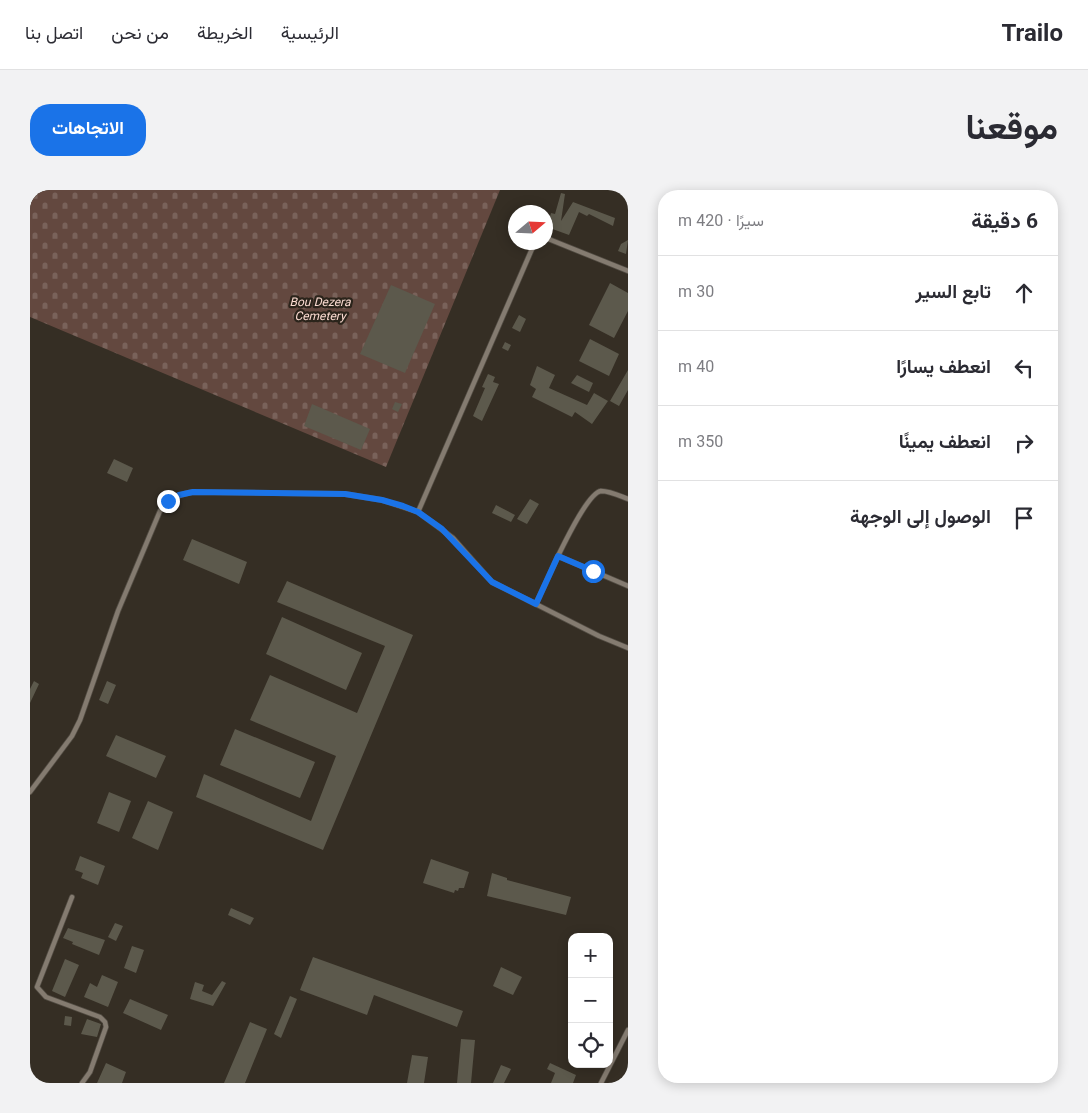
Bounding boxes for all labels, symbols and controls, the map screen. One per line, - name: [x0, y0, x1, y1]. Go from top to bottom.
- text: Trailo: [1002, 16, 1063, 54]
- text: اتصل بنا: [25, 21, 83, 49]
- text: من نحن: [111, 21, 169, 49]
- text: الخريطة: [197, 21, 253, 49]
- text: الرئيسية: [281, 21, 339, 49]
- text: موقعنا: [965, 103, 1058, 158]
- button: الاتجاهات: [30, 104, 146, 156]
- north arrow: [508, 205, 553, 250]
- text: 6 دقيقة: [971, 206, 1038, 239]
- text: سيرًا · 420 m: [678, 210, 764, 235]
- text: تابع السير: [915, 279, 991, 308]
- icon: ahead: [1010, 279, 1038, 307]
- text: 30 m: [678, 281, 714, 306]
- park label: Bou Dezera Cemetery: [290, 294, 351, 326]
- text: انعطف يسارًا: [896, 354, 991, 383]
- icon: left: [1010, 354, 1038, 382]
- text: 40 m: [678, 356, 714, 381]
- text: انعطف يمينًا: [899, 429, 991, 458]
- icon: right: [1010, 429, 1038, 457]
- text: 350 m: [678, 431, 723, 456]
- route end: [157, 490, 180, 513]
- text: الوصول إلى الوجهة: [850, 504, 991, 533]
- icon: arrive: [1010, 504, 1038, 532]
- route start: [582, 560, 605, 583]
- map controls: [568, 933, 613, 1068]
- button: +: [568, 933, 613, 978]
- button: −: [568, 978, 613, 1023]
- button: locate: [568, 1023, 613, 1068]

